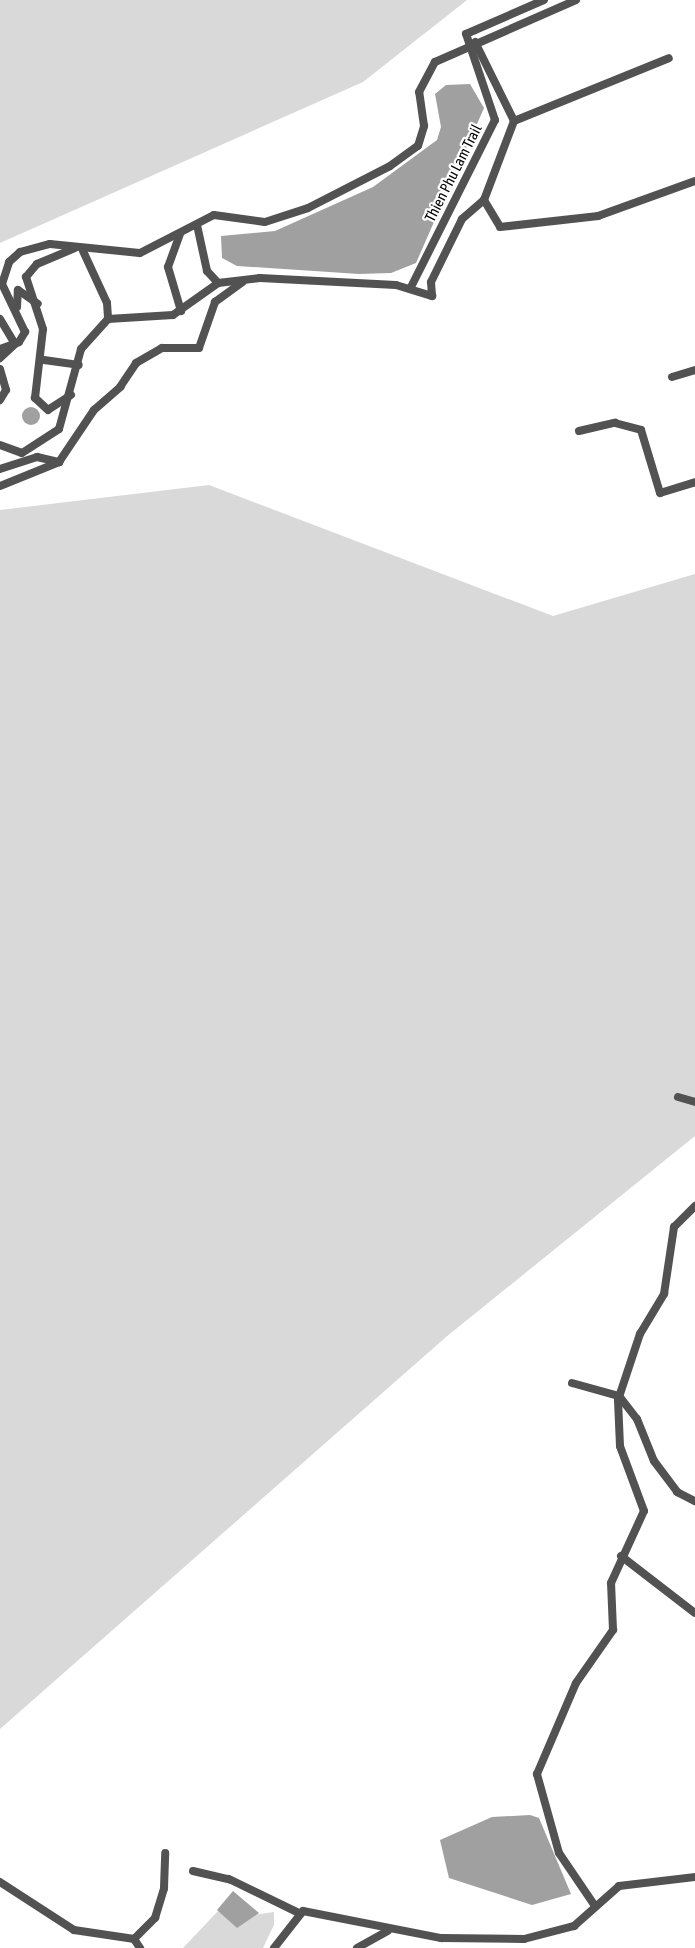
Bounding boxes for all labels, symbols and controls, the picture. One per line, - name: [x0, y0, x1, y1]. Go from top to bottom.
- street label: Thien Phu Lam Trail: [421, 121, 485, 225]

